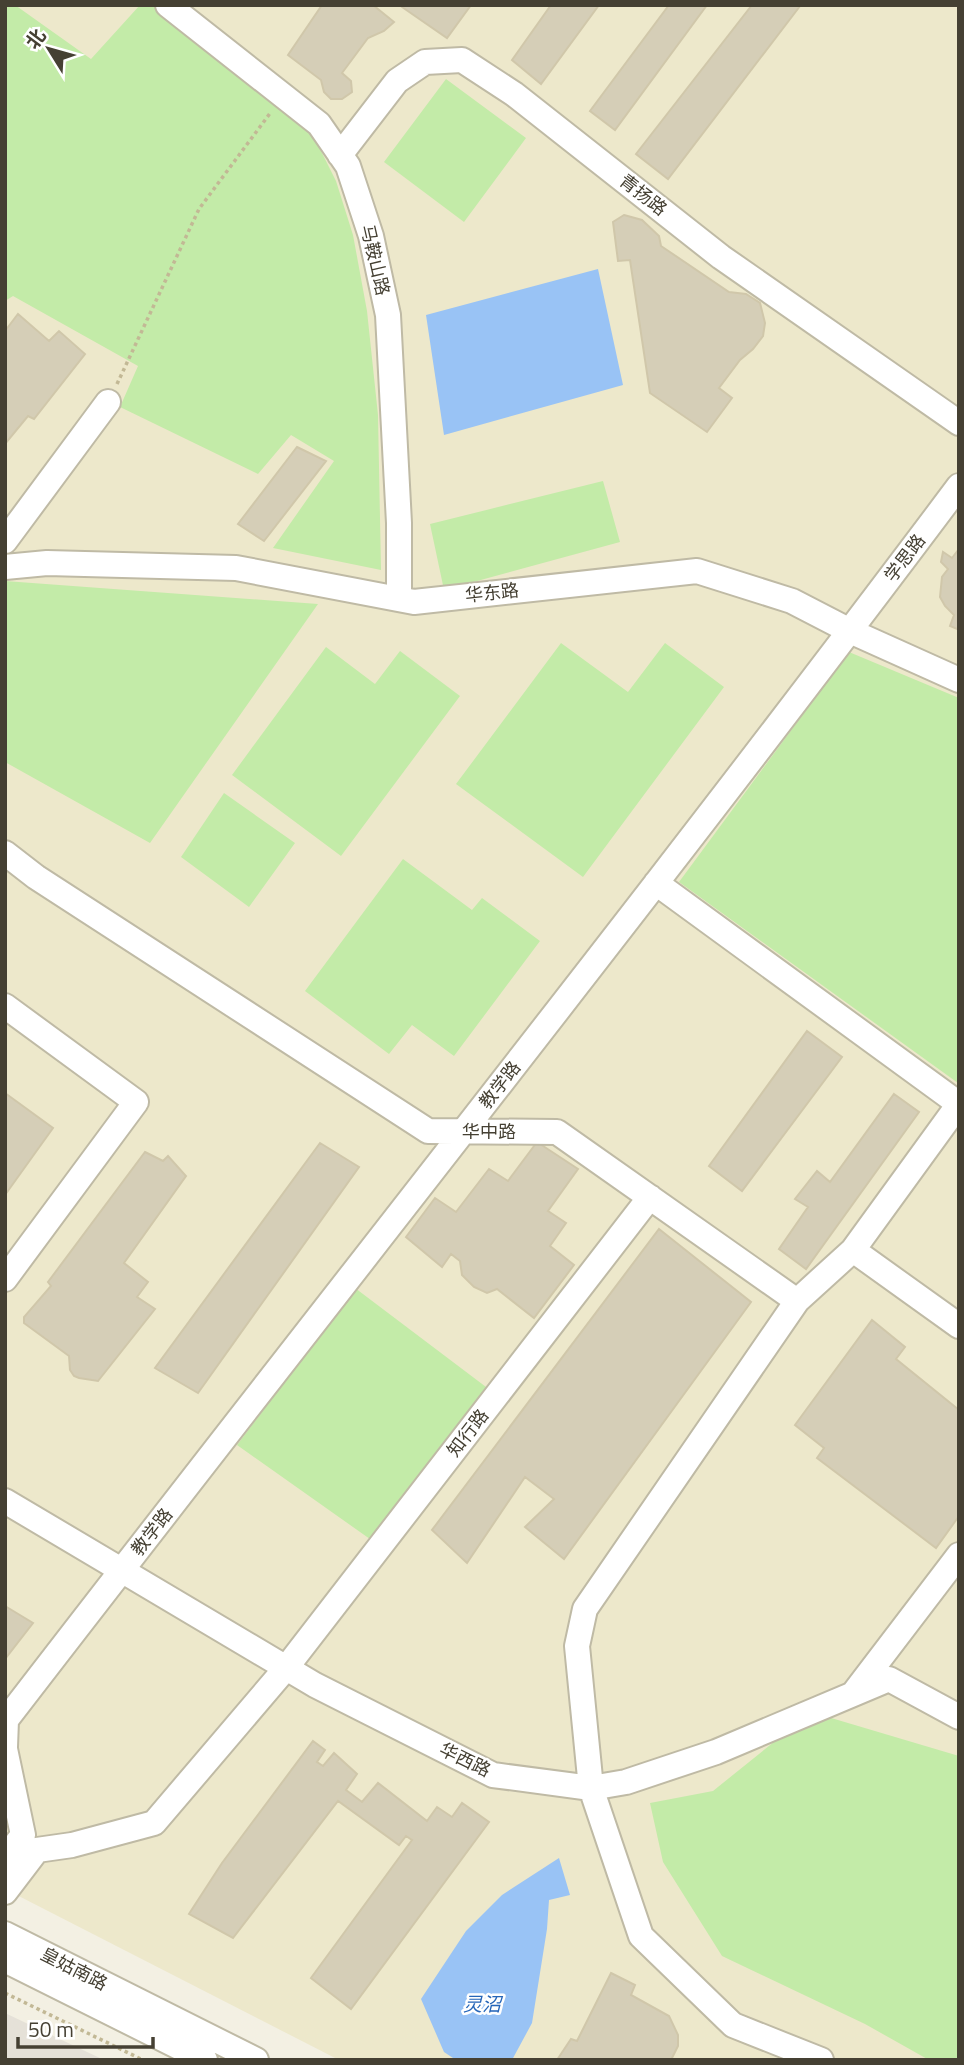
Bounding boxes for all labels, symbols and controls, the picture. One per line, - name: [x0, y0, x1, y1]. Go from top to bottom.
- north arrow: [14, 14, 84, 84]
- text: 北: [18, 22, 52, 55]
- street label: 青扬路: [614, 167, 673, 222]
- street label: 马鞍山路: [354, 222, 397, 298]
- street label: 学思路: [878, 528, 932, 587]
- street label: 华东路: [464, 576, 520, 609]
- street label: 教学路: [472, 1055, 527, 1114]
- street label: 华中路: [462, 1118, 516, 1145]
- street label: 知行路: [440, 1403, 495, 1462]
- street label: 教学路: [124, 1502, 179, 1561]
- street label: 华西路: [435, 1736, 495, 1784]
- street label: 皇姑南路: [36, 1940, 112, 1997]
- water label: 灵沼: [463, 1989, 504, 2018]
- scale bar: [18, 2006, 152, 2050]
- text: 50 m: [28, 2013, 74, 2045]

